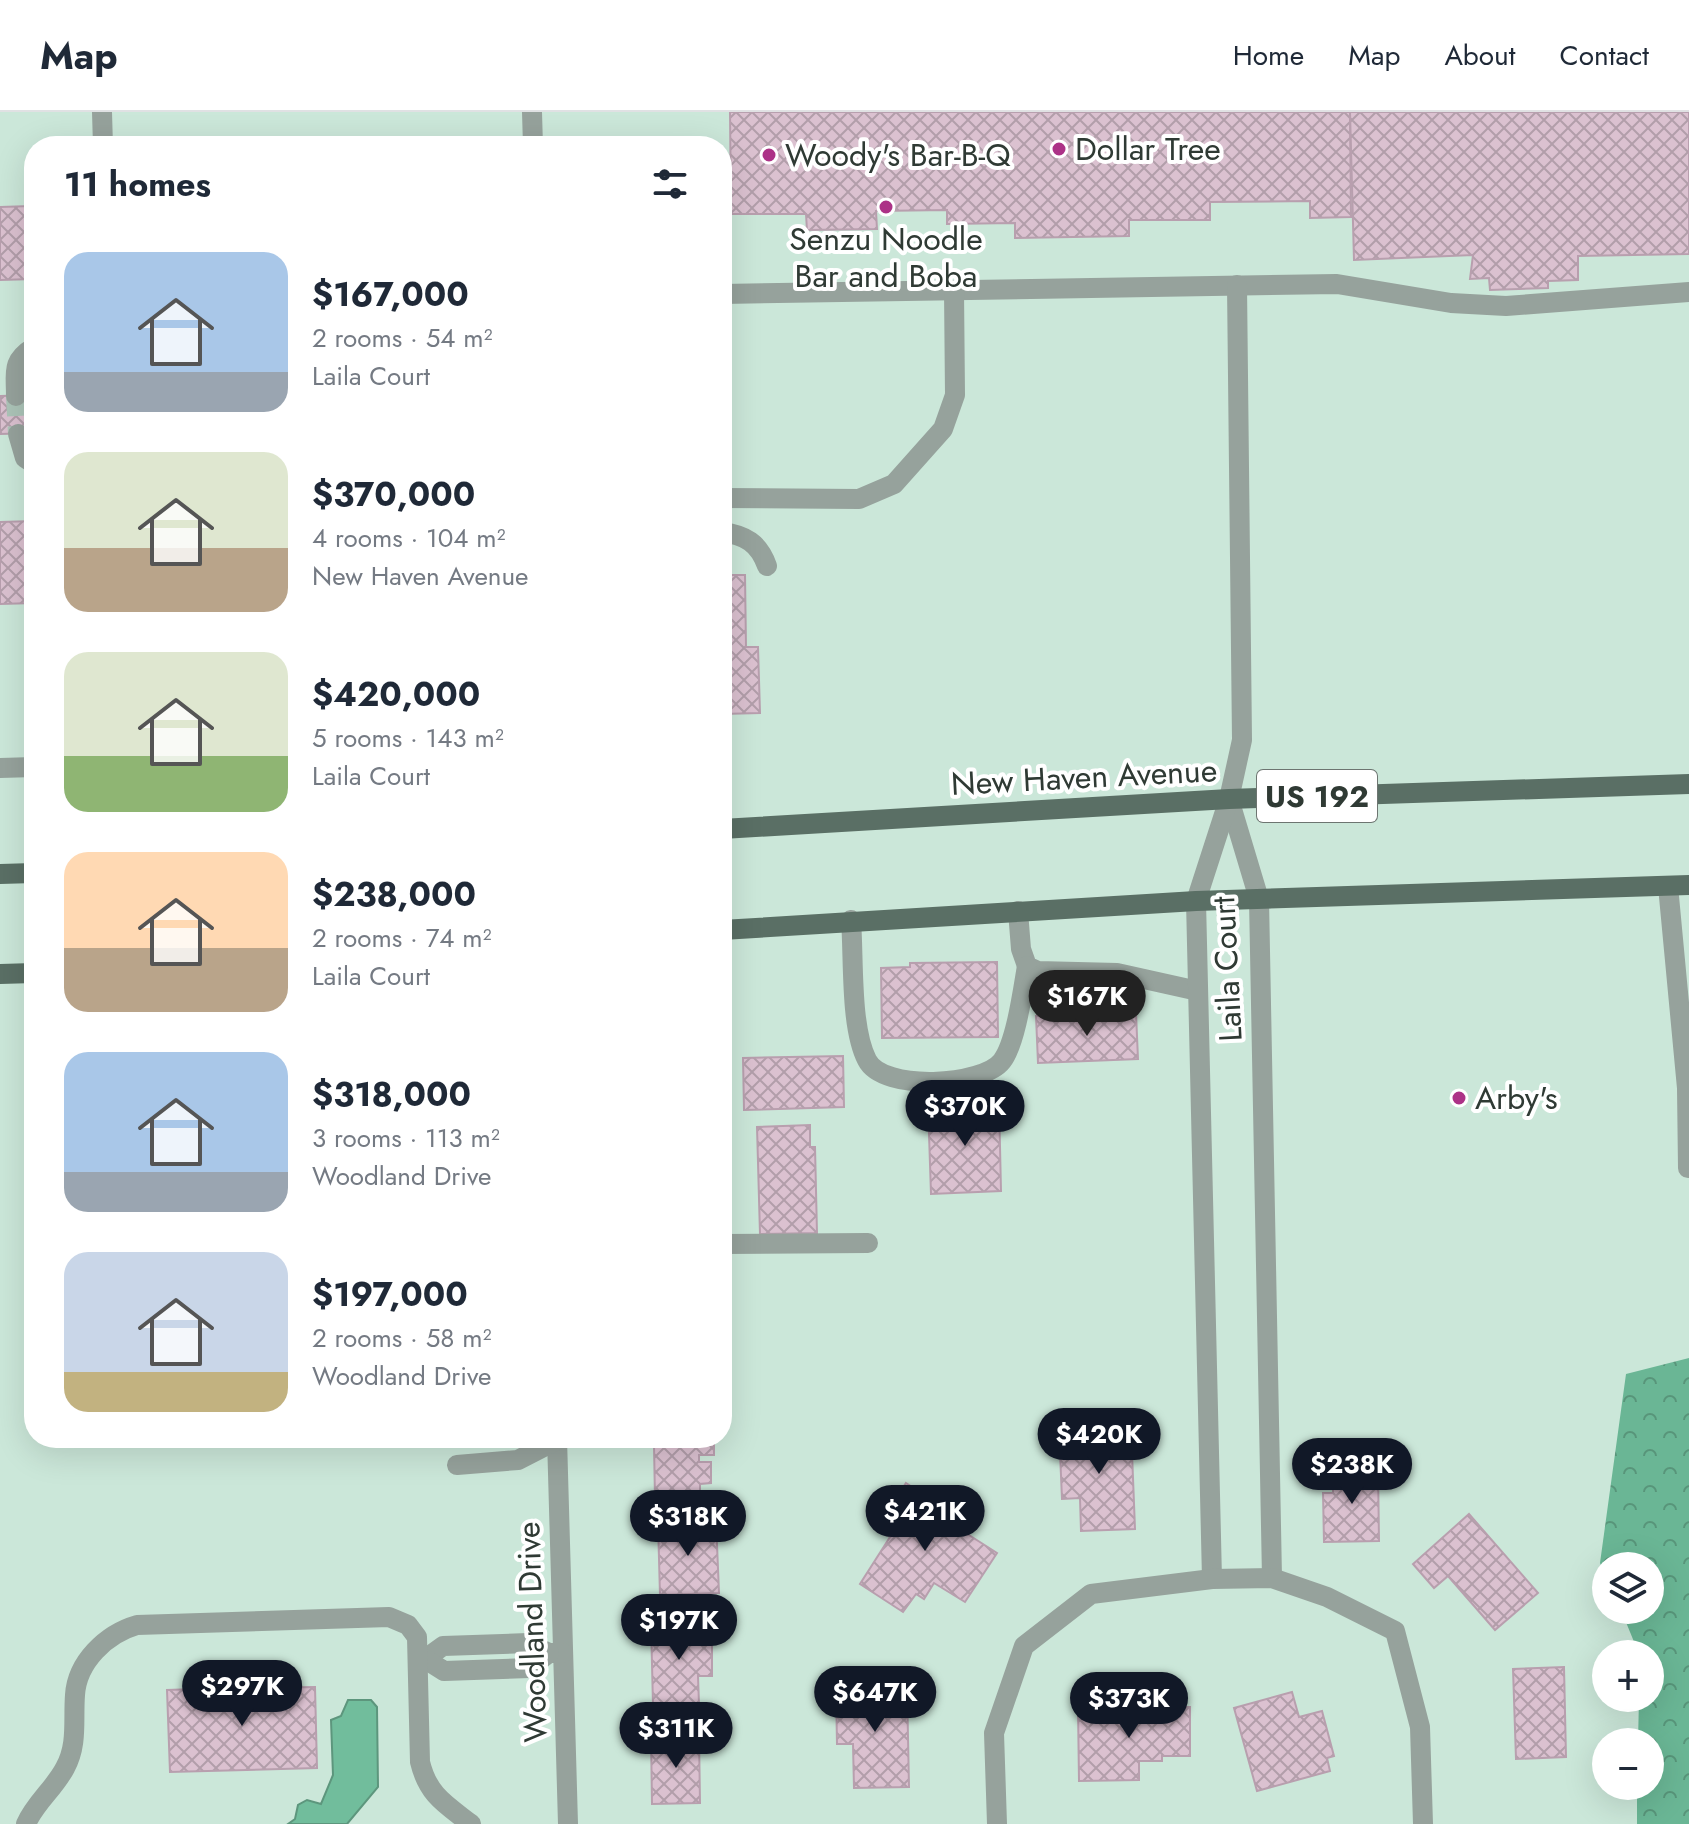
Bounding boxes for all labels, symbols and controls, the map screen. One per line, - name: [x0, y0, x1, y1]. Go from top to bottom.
- text: Map: [40, 28, 118, 83]
- text: Home: [1233, 35, 1304, 76]
- text: Map: [1348, 35, 1400, 76]
- text: About: [1444, 35, 1516, 76]
- text: Contact: [1560, 35, 1649, 76]
- place label: Dollar Tree: [1075, 126, 1221, 172]
- place label: Woody's Bar-B-Q: [785, 132, 1011, 178]
- marker: Dollar Tree: [1050, 140, 1068, 158]
- marker: Woody's Bar-B-Q: [760, 146, 778, 164]
- text: 11 homes: [64, 160, 211, 209]
- icon: filters: [648, 162, 692, 206]
- marker: Senzu Noodle Bar and Boba: [877, 198, 895, 216]
- place label: Senzu Noodle Bar and Boba: [789, 216, 983, 299]
- text: $167,000: [312, 270, 469, 319]
- icon: home: [128, 284, 224, 380]
- text: 2 rooms · 54 m²: [312, 319, 493, 357]
- text: Laila Court: [312, 357, 430, 395]
- text: $370,000: [312, 470, 475, 519]
- icon: home: [128, 484, 224, 580]
- text: 4 rooms · 104 m²: [312, 519, 506, 557]
- text: New Haven Avenue: [312, 557, 528, 595]
- text: $420,000: [312, 670, 480, 719]
- icon: home: [128, 684, 224, 780]
- text: 5 rooms · 143 m²: [312, 719, 504, 757]
- street label: New Haven Avenue: [950, 747, 1218, 807]
- text: Laila Court: [312, 757, 430, 795]
- road number: US 192: [1257, 770, 1377, 822]
- text: $238,000: [312, 870, 476, 919]
- icon: home: [128, 884, 224, 980]
- street label: Laila Court: [1200, 895, 1254, 1043]
- text: 2 rooms · 74 m²: [312, 919, 492, 957]
- text: Laila Court: [312, 957, 430, 995]
- pin: $167K: [1031, 970, 1143, 1038]
- text: $167K: [1047, 977, 1127, 1015]
- text: $318,000: [312, 1070, 471, 1119]
- place label: Arby's: [1475, 1075, 1558, 1121]
- pin: $370K: [909, 1080, 1021, 1148]
- icon: home: [128, 1084, 224, 1180]
- text: $370K: [924, 1087, 1007, 1125]
- marker: Arby's: [1450, 1089, 1468, 1107]
- text: 3 rooms · 113 m²: [312, 1119, 500, 1157]
- text: Woodland Drive: [312, 1157, 491, 1195]
- text: $197,000: [312, 1270, 468, 1319]
- icon: home: [128, 1284, 224, 1380]
- text: 2 rooms · 58 m²: [312, 1319, 492, 1357]
- text: Woodland Drive: [312, 1357, 491, 1395]
- pin: $420K: [1043, 1408, 1155, 1476]
- text: $420K: [1056, 1415, 1142, 1453]
- pin: $238K: [1296, 1438, 1408, 1506]
- text: $238K: [1310, 1445, 1394, 1483]
- pin: $421K: [869, 1485, 981, 1553]
- pin: $318K: [632, 1490, 744, 1558]
- text: $421K: [884, 1492, 966, 1530]
- text: $318K: [648, 1497, 728, 1535]
- street label: Woodland Drive: [505, 1521, 559, 1743]
- map controls: [1592, 1552, 1664, 1800]
- button: layers: [1592, 1552, 1664, 1624]
- pin: $197K: [623, 1594, 735, 1662]
- text: $197K: [639, 1601, 719, 1639]
- button: +: [1592, 1640, 1664, 1712]
- pin: $297K: [186, 1660, 298, 1728]
- pin: $647K: [819, 1666, 931, 1734]
- text: $297K: [200, 1667, 284, 1705]
- pin: $373K: [1073, 1672, 1185, 1740]
- text: $647K: [832, 1673, 918, 1711]
- text: $373K: [1088, 1679, 1170, 1717]
- pin: $311K: [620, 1702, 732, 1770]
- text: $311K: [638, 1709, 714, 1747]
- button: −: [1592, 1728, 1664, 1800]

